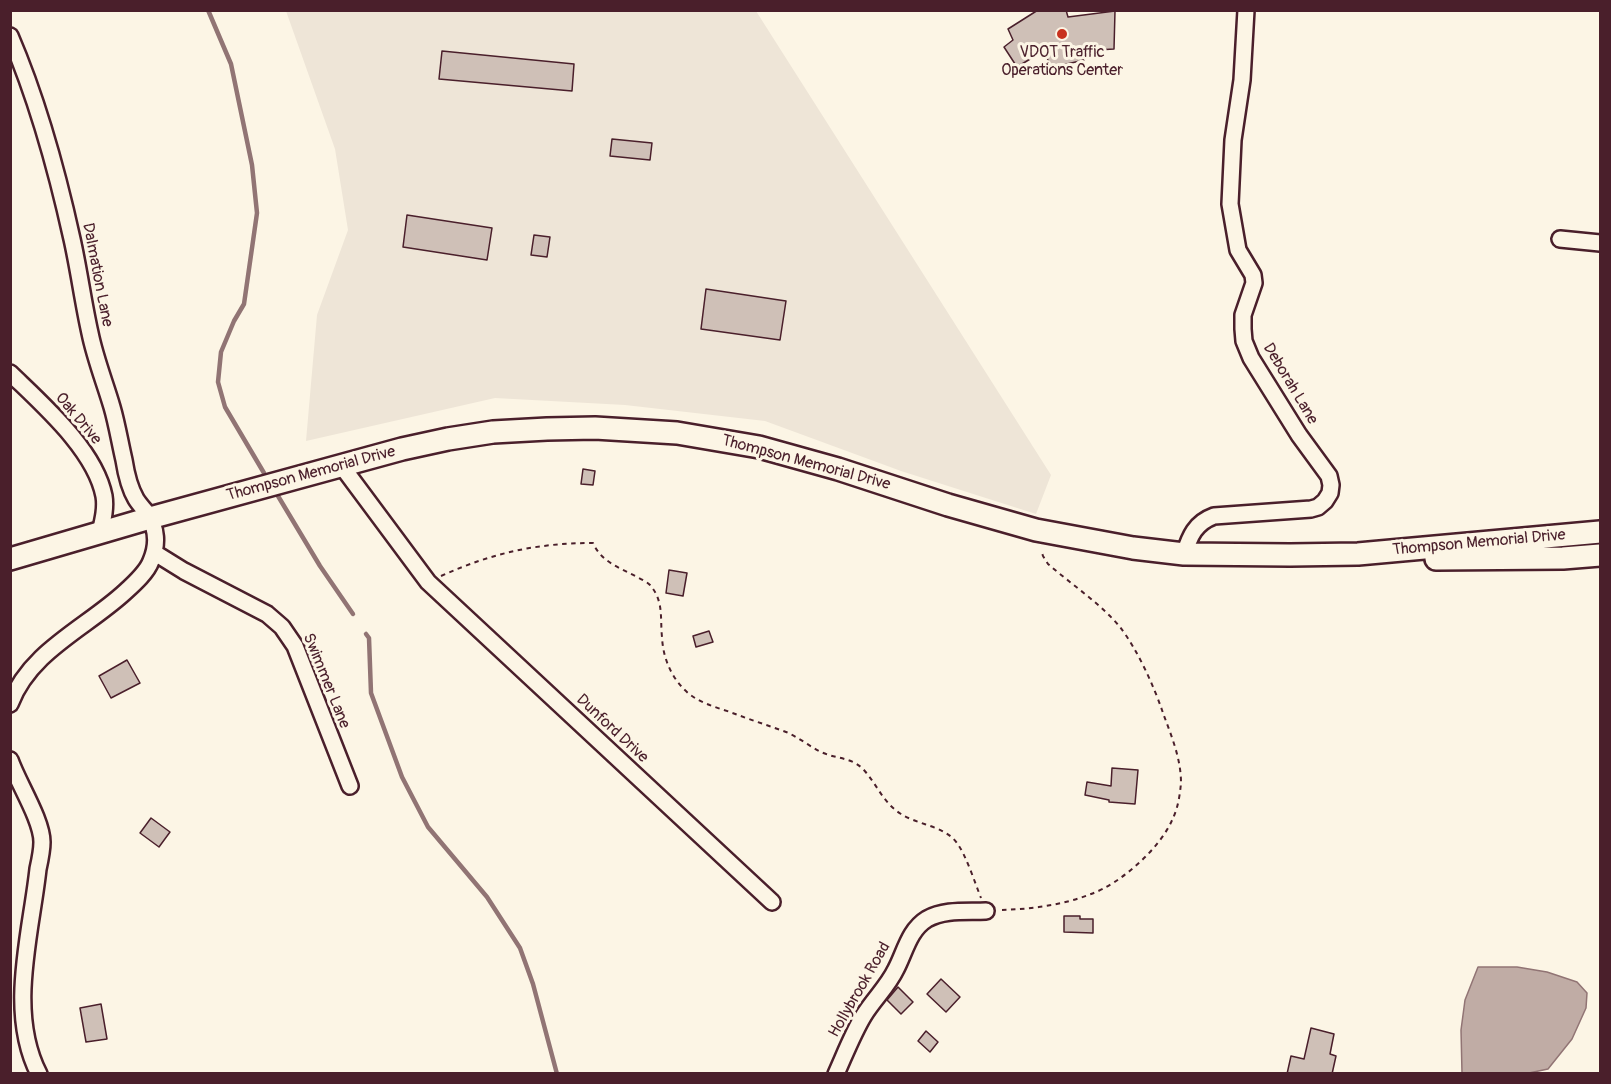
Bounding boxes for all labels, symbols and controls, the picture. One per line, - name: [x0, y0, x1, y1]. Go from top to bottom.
- marker: VDOT Traffic Operations Center: [1055, 27, 1069, 41]
- place label: VDOT Traffic Operations Center: [1001, 43, 1123, 81]
- street label: Dalmation Lane: [77, 221, 117, 329]
- street label: Deborah Lane: [1258, 340, 1322, 428]
- street label: Oak Drive: [51, 389, 105, 449]
- street label: Thompson Memorial Drive: [720, 431, 892, 495]
- street label: Thompson Memorial Drive: [225, 442, 397, 506]
- street label: Thompson Memorial Drive: [1392, 526, 1566, 560]
- street label: Swimmer Lane: [298, 631, 354, 731]
- street label: Dunford Drive: [572, 691, 652, 767]
- street label: Hollybrook Road: [825, 939, 895, 1041]

